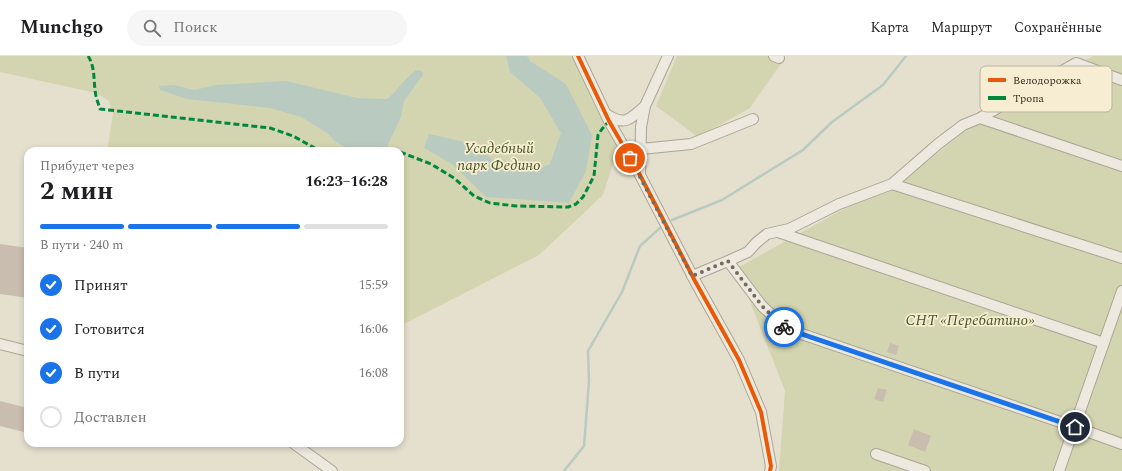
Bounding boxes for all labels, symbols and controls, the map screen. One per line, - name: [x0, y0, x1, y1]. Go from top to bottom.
- search box: [127, 10, 407, 46]
- text: Munchgo: [20, 13, 103, 42]
- text: Поиск: [173, 16, 218, 39]
- icon: search: [141, 17, 163, 39]
- text: Карта: [871, 17, 909, 38]
- text: Маршрут: [931, 17, 992, 38]
- text: Сохранённые: [1014, 17, 1102, 38]
- legend: [980, 66, 1112, 112]
- text: Велодорожка: [1013, 72, 1082, 89]
- text: Тропа: [1013, 90, 1045, 107]
- park label: Усадебный парк Федино: [457, 137, 541, 177]
- pin: [613, 141, 647, 175]
- icon: bag: [619, 147, 641, 169]
- text: Прибудет через: [40, 156, 134, 176]
- text: 16:23–16:28: [305, 170, 388, 193]
- text: 2 мин: [40, 171, 113, 211]
- text: В пути · 240 m: [40, 235, 124, 255]
- icon: check: [40, 274, 62, 296]
- text: Принят: [74, 274, 128, 297]
- text: 15:59: [359, 275, 388, 295]
- courier: [764, 307, 804, 347]
- park label: СНТ «Перебатино»: [906, 309, 1035, 332]
- icon: bike: [773, 316, 795, 338]
- icon: check: [40, 318, 62, 340]
- text: Готовится: [74, 318, 145, 341]
- text: 16:06: [359, 319, 388, 339]
- icon: check: [40, 362, 62, 384]
- text: В пути: [74, 362, 120, 385]
- text: 16:08: [359, 363, 388, 383]
- text: Доставлен: [74, 406, 147, 429]
- pin: [1058, 410, 1092, 444]
- icon: home: [1064, 416, 1086, 438]

